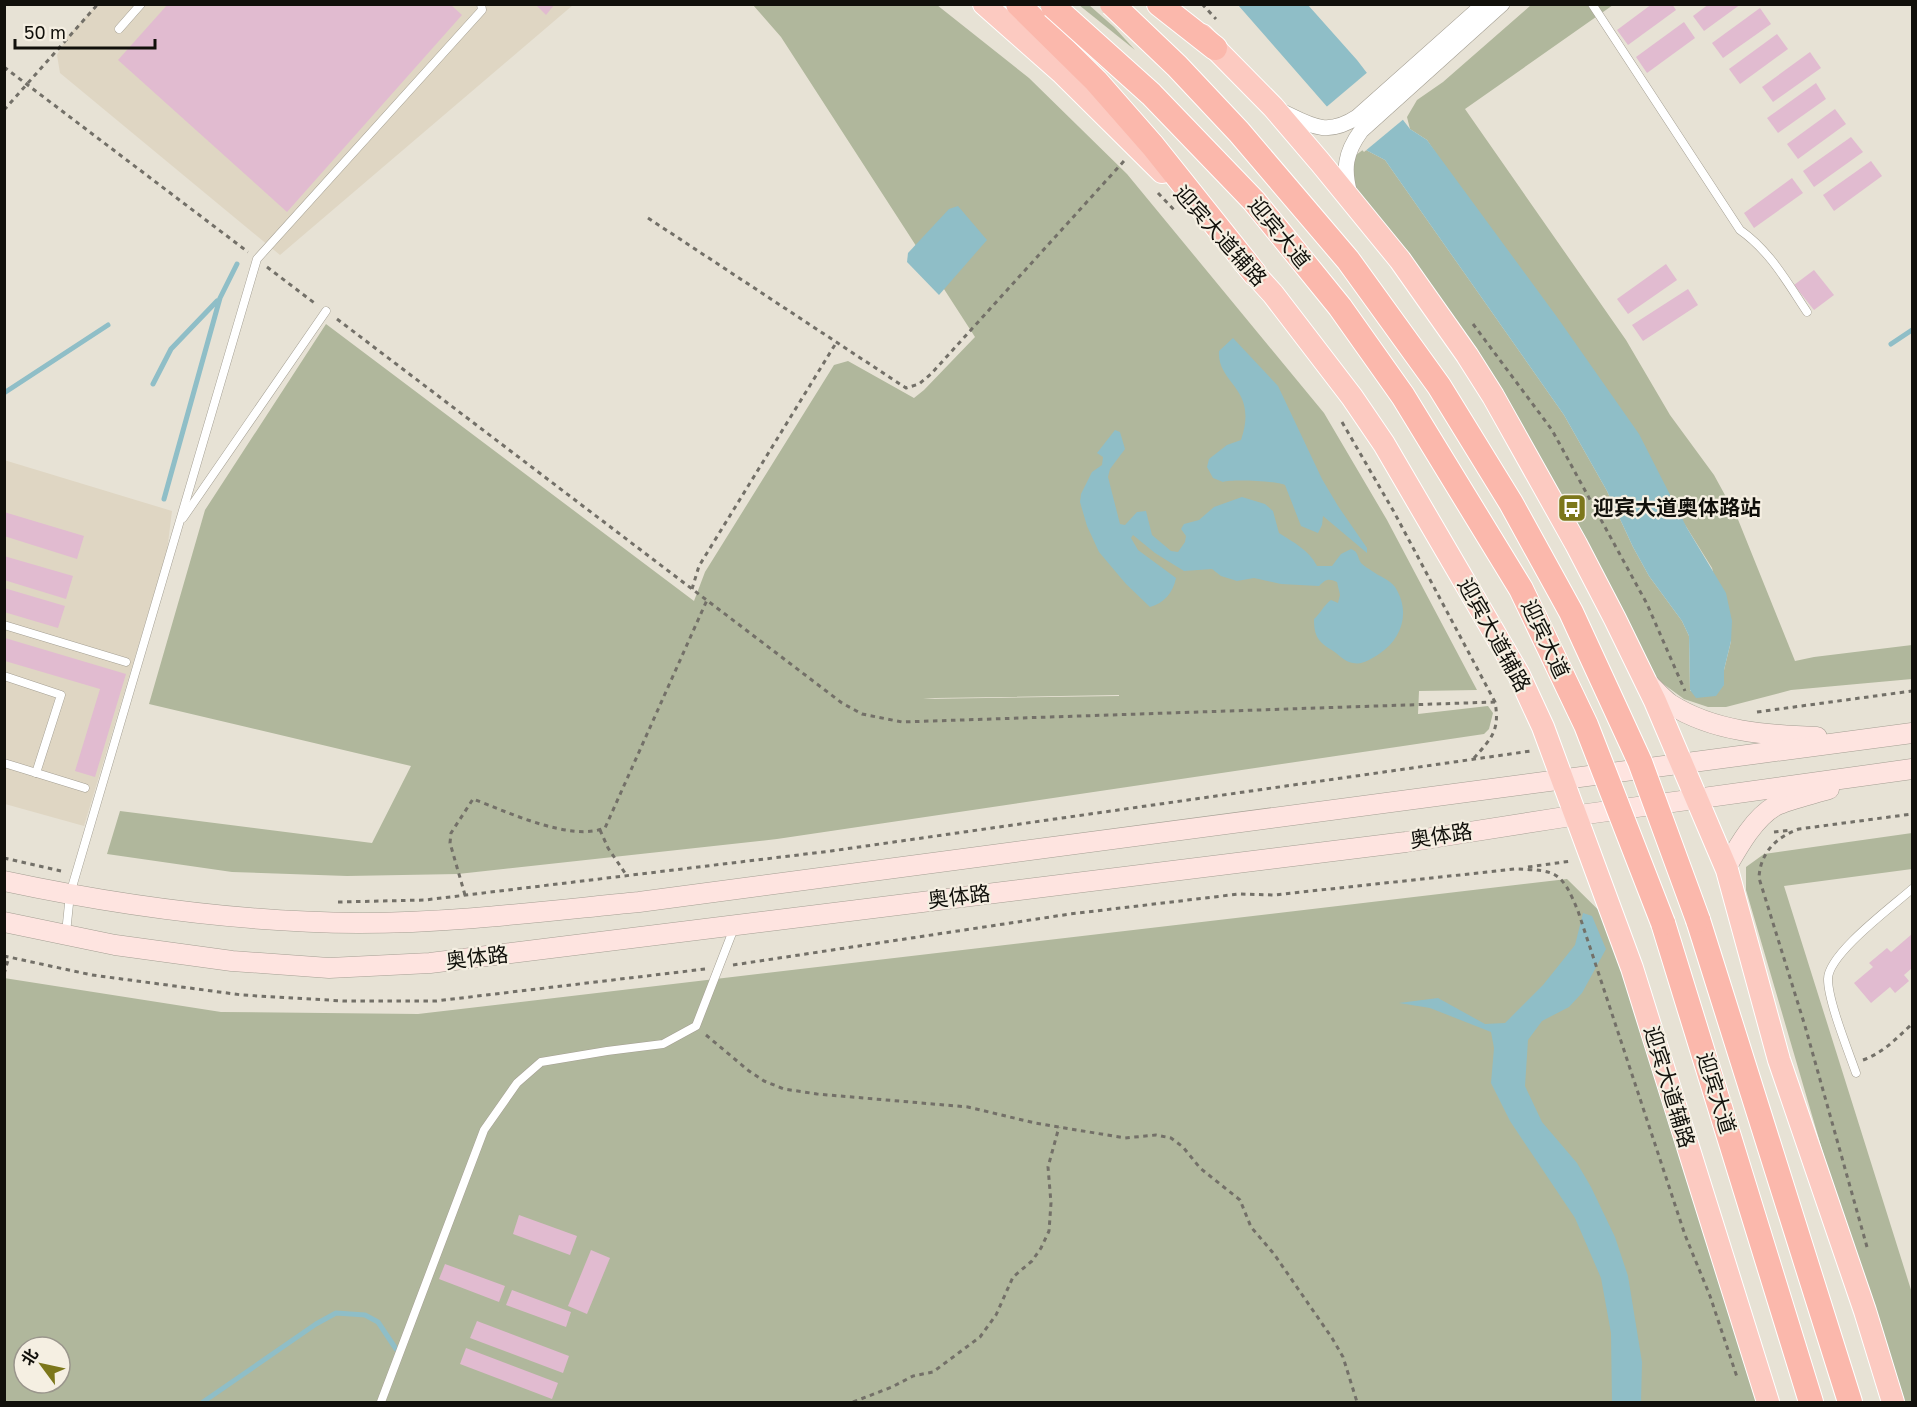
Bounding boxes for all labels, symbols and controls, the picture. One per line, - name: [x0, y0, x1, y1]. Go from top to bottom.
- scale bar: [15, 12, 154, 50]
- text: 50 m: [24, 21, 66, 43]
- street label: 迎宾大道辅路: [1169, 180, 1273, 291]
- street label: 迎宾大道: [1243, 192, 1316, 273]
- bus stop icon: 迎宾大道奥体路站: [1556, 492, 1588, 524]
- place label: 迎宾大道奥体路站: [1593, 494, 1761, 520]
- street label: 迎宾大道辅路: [1453, 573, 1537, 696]
- street label: 迎宾大道: [1516, 595, 1575, 682]
- street label: 奥体路: [1408, 817, 1474, 853]
- street label: 奥体路: [926, 879, 992, 913]
- street label: 奥体路: [444, 940, 510, 974]
- street label: 迎宾大道辅路: [1639, 1023, 1701, 1151]
- street label: 迎宾大道: [1692, 1049, 1742, 1137]
- north arrow: [12, 1335, 72, 1395]
- text: 北: [17, 1345, 42, 1369]

